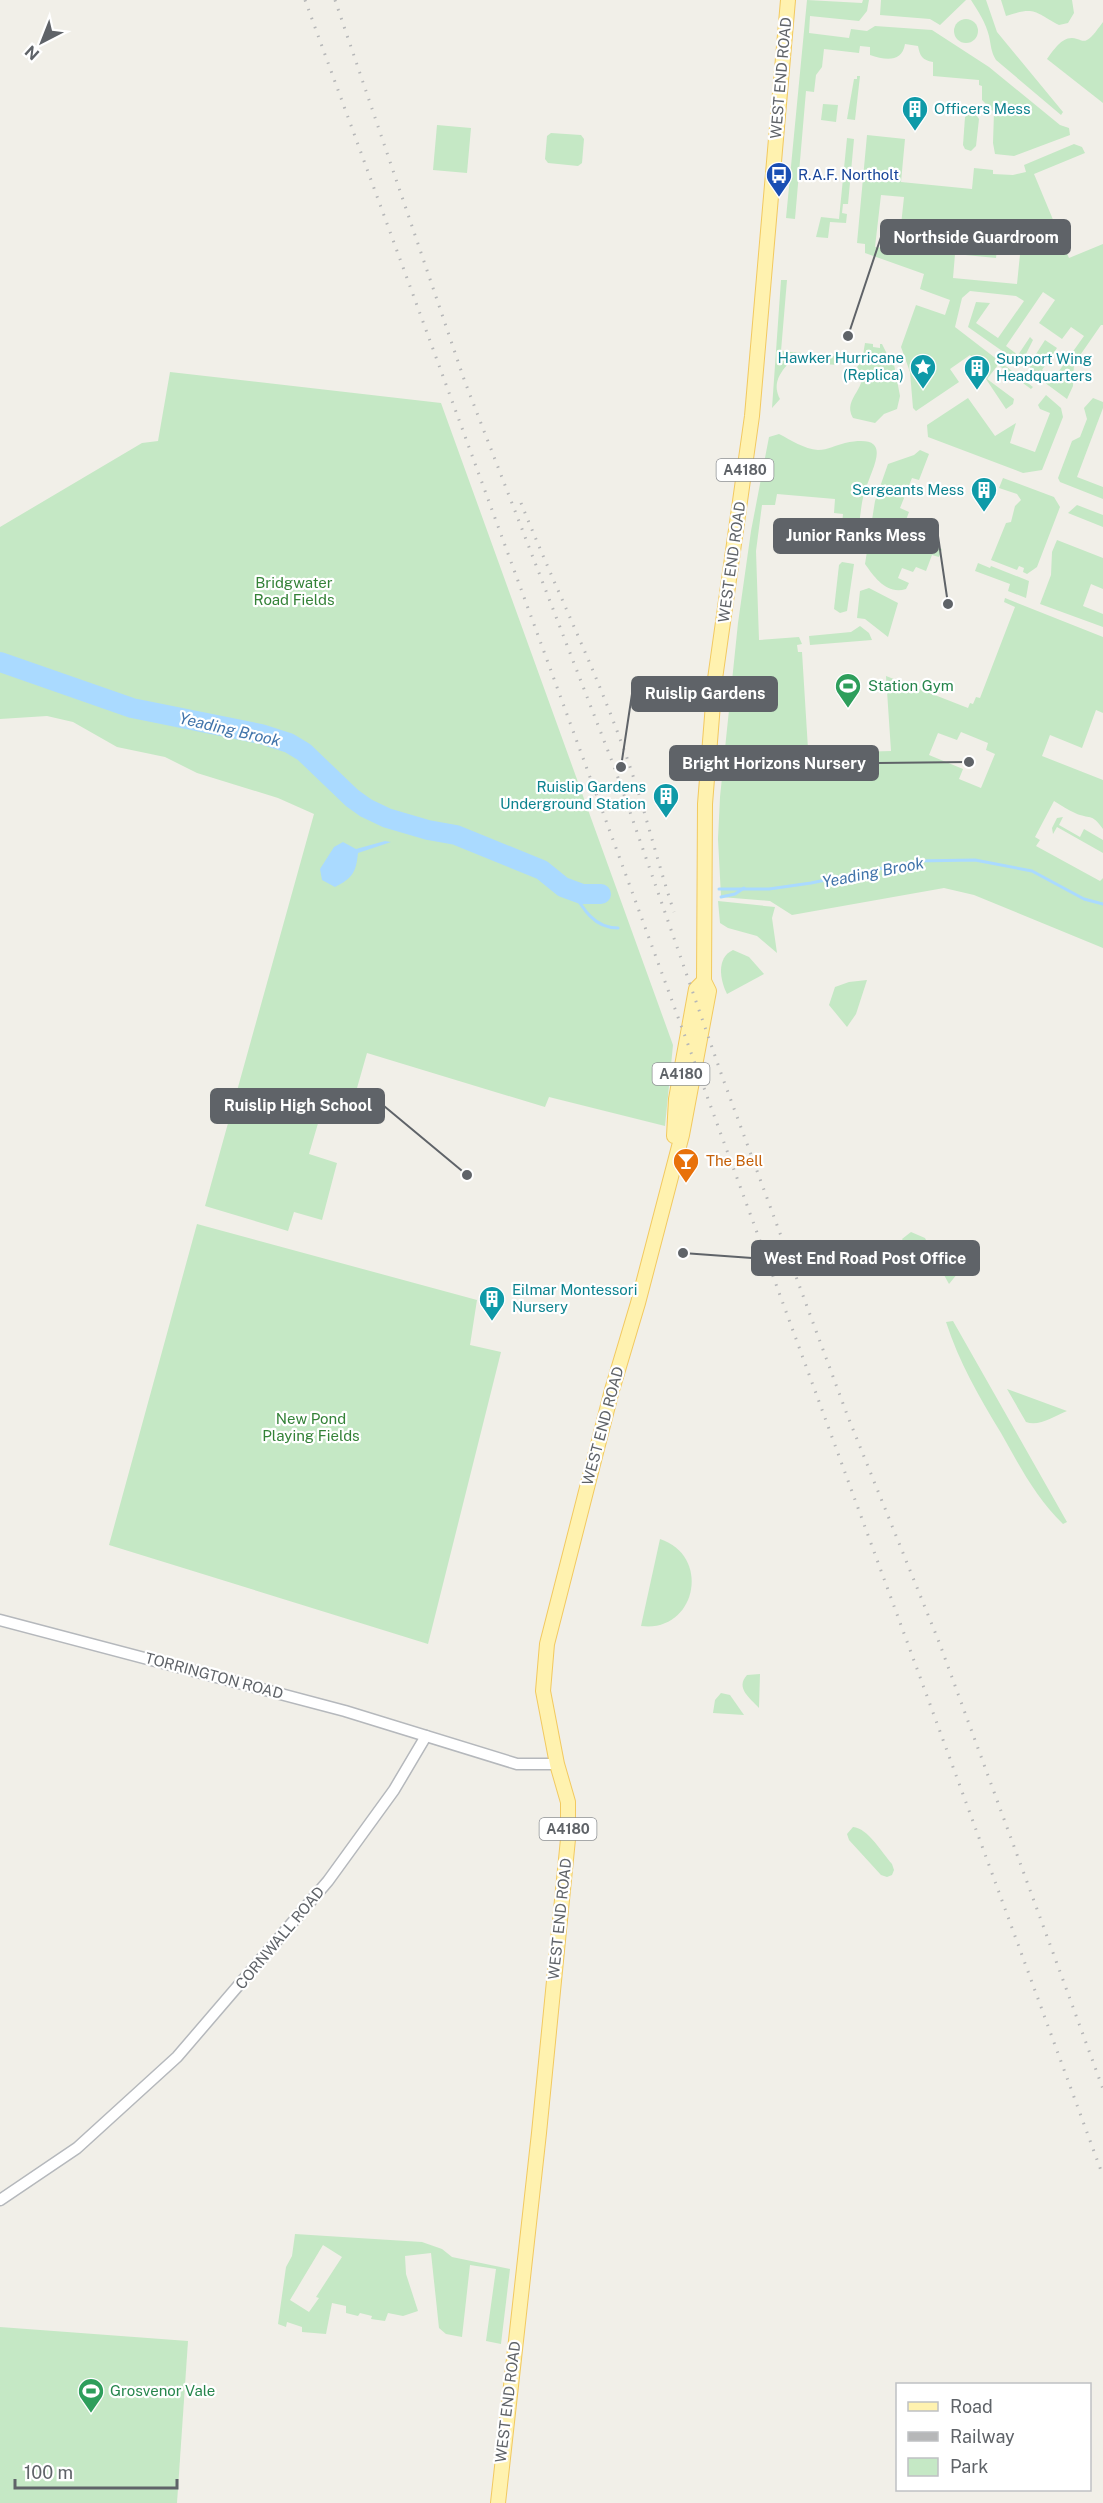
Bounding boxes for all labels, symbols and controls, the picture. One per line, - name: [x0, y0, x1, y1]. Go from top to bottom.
- north arrow: [12, 12, 72, 72]
- street label: WEST END ROAD: [767, 16, 794, 140]
- text: N: [21, 42, 43, 64]
- building icon: Officers Mess: [900, 94, 930, 132]
- place label: Officers Mess: [934, 100, 1031, 117]
- bus stop icon: R.A.F. Northolt: [764, 160, 794, 198]
- place label: R.A.F. Northolt: [798, 166, 899, 183]
- callout: Northside Guardroom: [881, 220, 1070, 254]
- text: Northside Guardroom: [893, 228, 1059, 247]
- place label: Hawker Hurricane (Replica): [777, 349, 904, 383]
- place label: Support Wing Headquarters: [996, 350, 1092, 384]
- place icon: Hawker Hurricane (Replica): [908, 352, 938, 390]
- building icon: Support Wing Headquarters: [962, 353, 992, 391]
- road number: A4180: [716, 459, 774, 481]
- building icon: Sergeants Mess: [969, 475, 999, 513]
- place label: Sergeants Mess: [852, 481, 964, 498]
- street label: WEST END ROAD: [715, 500, 748, 624]
- callout: Junior Ranks Mess: [774, 519, 938, 553]
- text: Junior Ranks Mess: [786, 526, 926, 545]
- park label: Bridgwater Road Fields: [254, 574, 335, 608]
- sports icon: Station Gym: [833, 671, 863, 709]
- callout: Ruislip Gardens: [632, 677, 777, 711]
- place label: Station Gym: [868, 677, 954, 694]
- text: Ruislip Gardens: [645, 684, 765, 703]
- water label: Yeading Brook: [177, 709, 283, 750]
- callout: Bright Horizons Nursery: [670, 746, 878, 780]
- text: Bright Horizons Nursery: [682, 754, 866, 773]
- place label: Ruislip Gardens Underground Station: [500, 778, 646, 812]
- building icon: Ruislip Gardens Underground Station: [651, 781, 681, 819]
- water label: Yeading Brook: [821, 853, 926, 892]
- road number: A4180: [652, 1063, 710, 1085]
- callout: Ruislip High School: [211, 1089, 384, 1123]
- text: Ruislip High School: [224, 1096, 372, 1115]
- bar icon: The Bell: [671, 1146, 701, 1184]
- place label: The Bell: [706, 1152, 763, 1169]
- callout: West End Road Post Office: [752, 1241, 979, 1275]
- text: West End Road Post Office: [764, 1249, 966, 1268]
- place label: Eilmar Montessori Nursery: [512, 1281, 637, 1315]
- building icon: Eilmar Montessori Nursery: [477, 1284, 507, 1322]
- street label: WEST END ROAD: [578, 1365, 627, 1487]
- park label: New Pond Playing Fields: [262, 1410, 360, 1444]
- street label: TORRINGTON ROAD: [143, 1649, 285, 1702]
- road number: A4180: [540, 1818, 596, 1840]
- street label: WEST END ROAD: [545, 1857, 574, 1981]
- street label: CORNWALL ROAD: [232, 1883, 327, 1992]
- street label: WEST END ROAD: [492, 2340, 523, 2464]
- sports icon: Grosvenor Vale: [76, 2376, 106, 2414]
- place label: Grosvenor Vale: [110, 2382, 215, 2399]
- legend: [896, 2383, 1091, 2491]
- text: Road: [950, 2396, 993, 2417]
- text: Railway: [950, 2426, 1015, 2447]
- scale bar: [15, 2452, 177, 2490]
- text: Park: [950, 2456, 988, 2477]
- text: 100 m: [24, 2462, 73, 2483]

